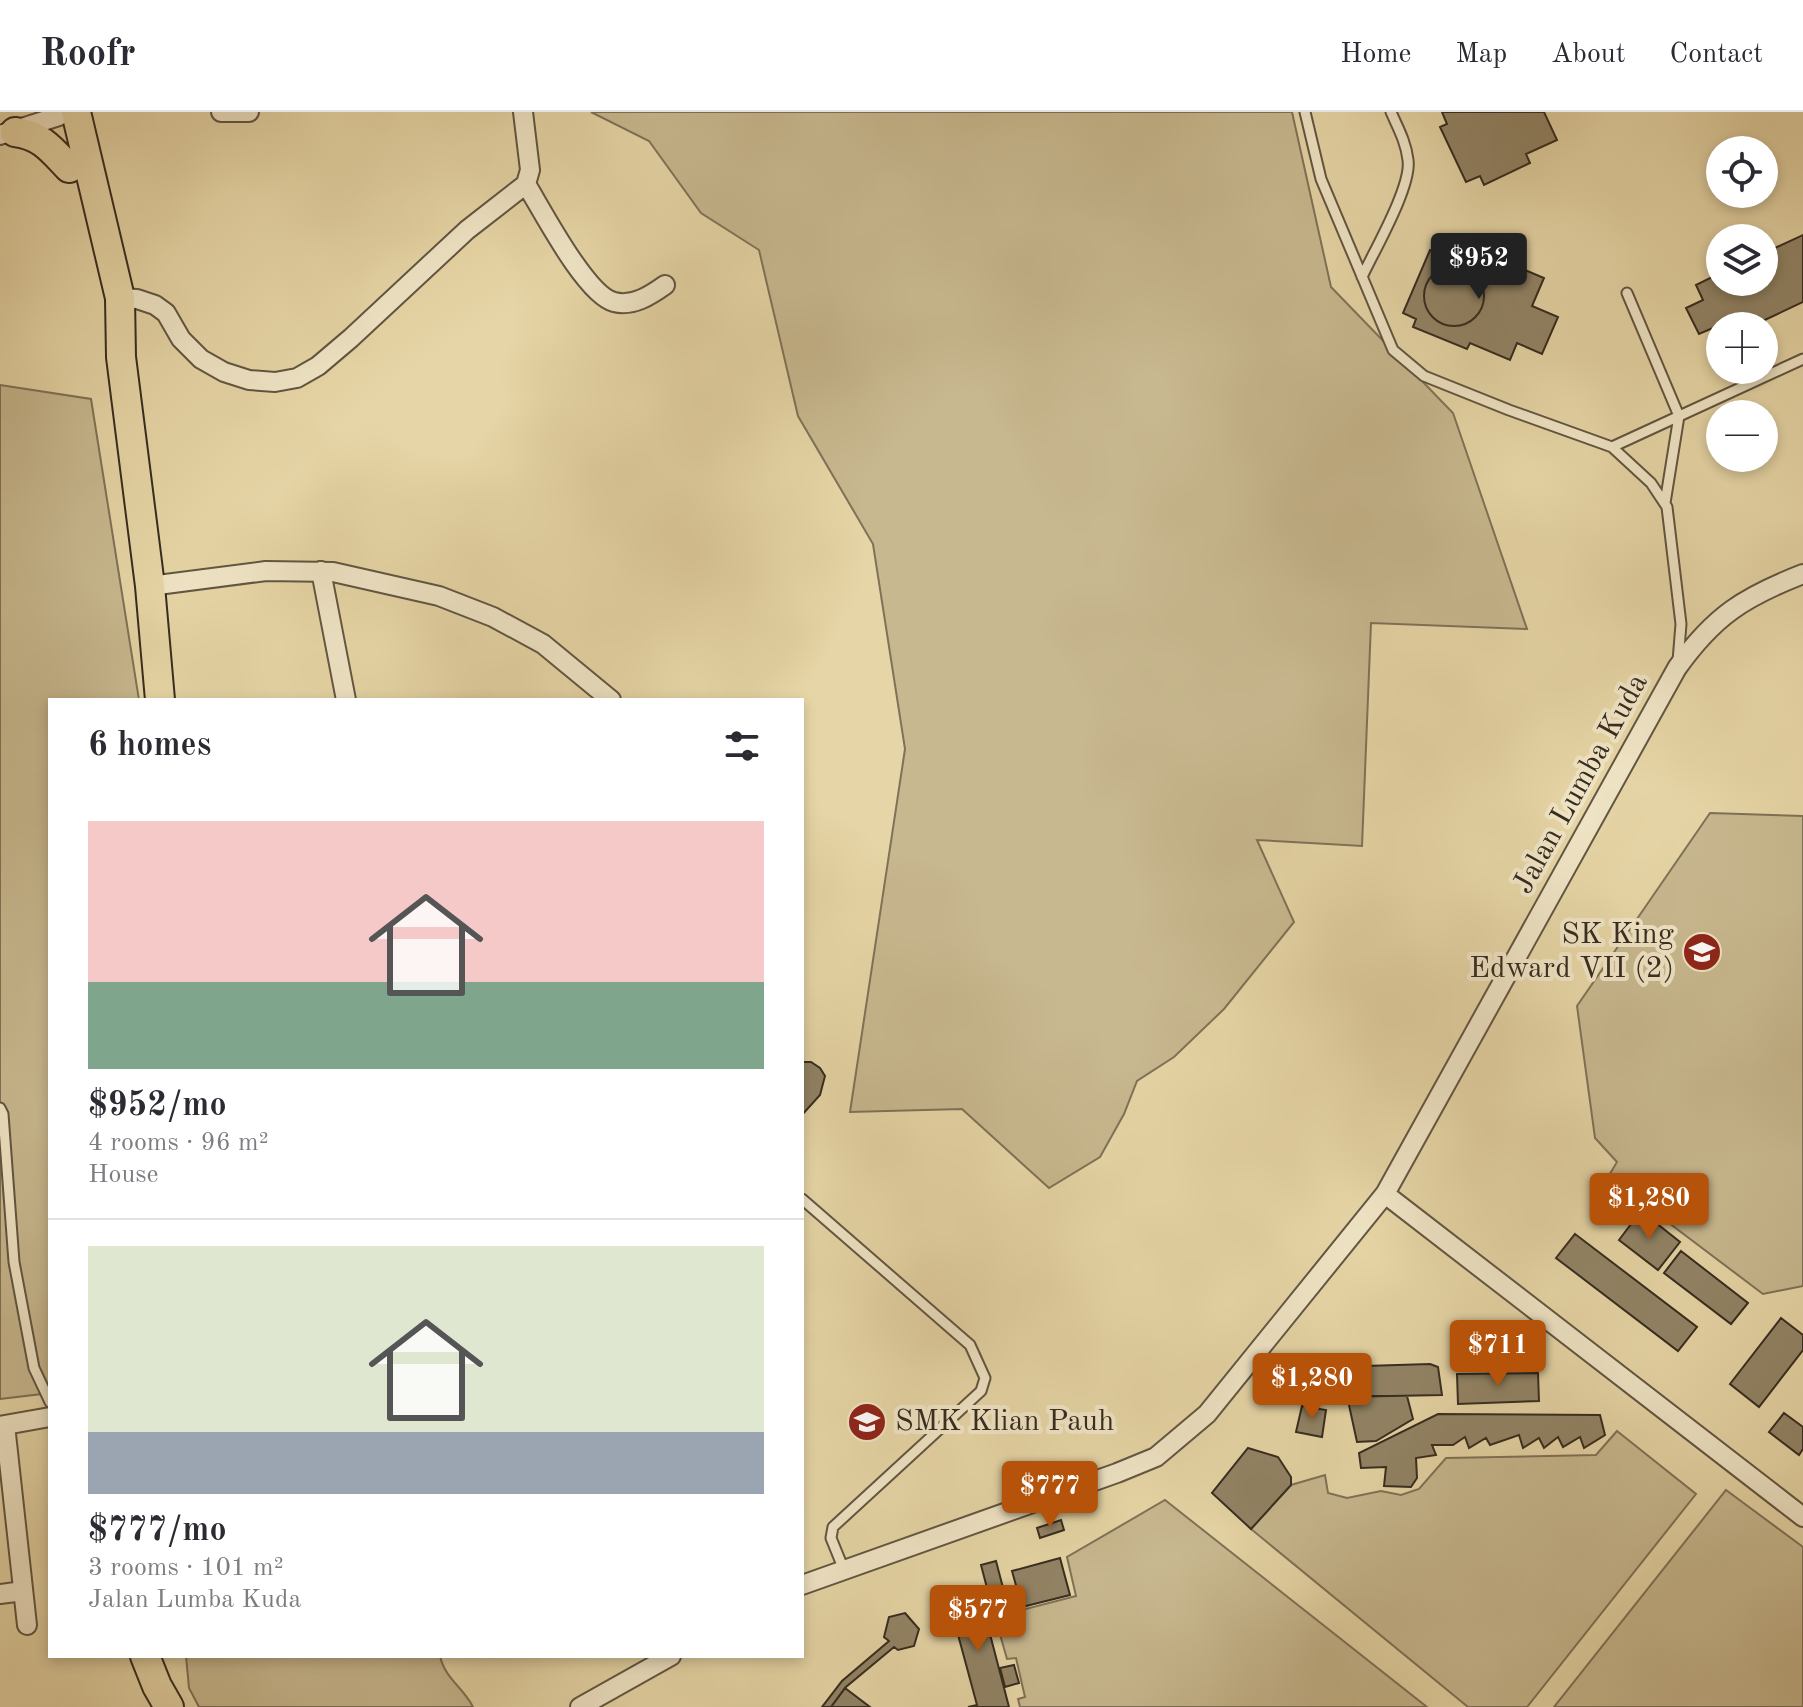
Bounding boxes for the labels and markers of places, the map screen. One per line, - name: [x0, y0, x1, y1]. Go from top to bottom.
- pin: $952: [1432, 233, 1526, 301]
- place label: SK King Edward VII (2): [1469, 920, 1674, 984]
- school or university icon: SK King Edward VII (2): [1681, 931, 1723, 973]
- pin: $1,280: [1584, 1173, 1714, 1241]
- pin: $711: [1451, 1320, 1545, 1388]
- pin: $1,280: [1247, 1353, 1377, 1421]
- school or university icon: SMK Klian Pauh: [846, 1401, 888, 1443]
- place label: SMK Klian Pauh: [895, 1407, 1114, 1437]
- pin: $777: [1003, 1461, 1097, 1529]
- pin: $577: [931, 1585, 1025, 1653]

